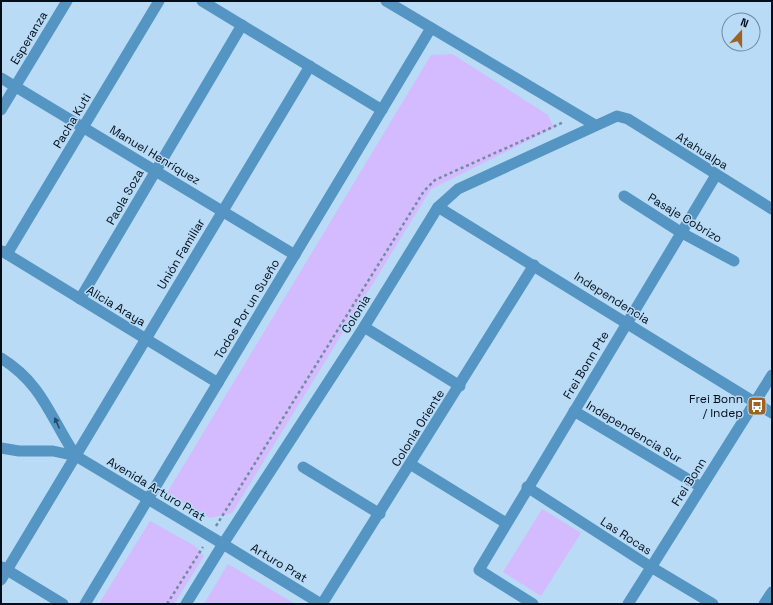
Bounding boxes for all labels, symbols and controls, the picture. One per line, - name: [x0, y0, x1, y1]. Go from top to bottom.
- street label: Esperanza: [7, 8, 51, 68]
- north arrow: [721, 12, 761, 52]
- text: N: [739, 15, 751, 31]
- street label: Pacha Kuti: [49, 91, 95, 151]
- street label: Manuel Henríquez: [107, 122, 203, 188]
- street label: Atahualpa: [673, 129, 731, 173]
- street label: Paola Soza: [103, 166, 147, 228]
- street label: Pasaje Cobrizo: [645, 190, 725, 246]
- street label: Unión Familiar: [154, 215, 209, 292]
- street label: Todos Por un Sueño: [211, 256, 283, 362]
- street label: Independencia: [571, 268, 653, 328]
- street label: Alicia Araya: [83, 282, 149, 330]
- street label: Colonia: [338, 292, 374, 336]
- street label: Frei Bonn Pte: [559, 328, 613, 402]
- street label: Colonia Oriente: [388, 386, 448, 470]
- place label: Frei Bonn / Indep: [689, 391, 743, 421]
- bus stop icon: Frei Bonn / Indep: [746, 395, 768, 417]
- street label: Independencia Sur: [583, 397, 685, 467]
- one-way arrow: [54, 417, 60, 428]
- street label: Avenida Arturo Prat: [104, 453, 208, 525]
- street label: Frei Bonn: [668, 455, 710, 509]
- street label: Las Rocas: [597, 513, 655, 559]
- street label: Arturo Prat: [248, 540, 310, 586]

